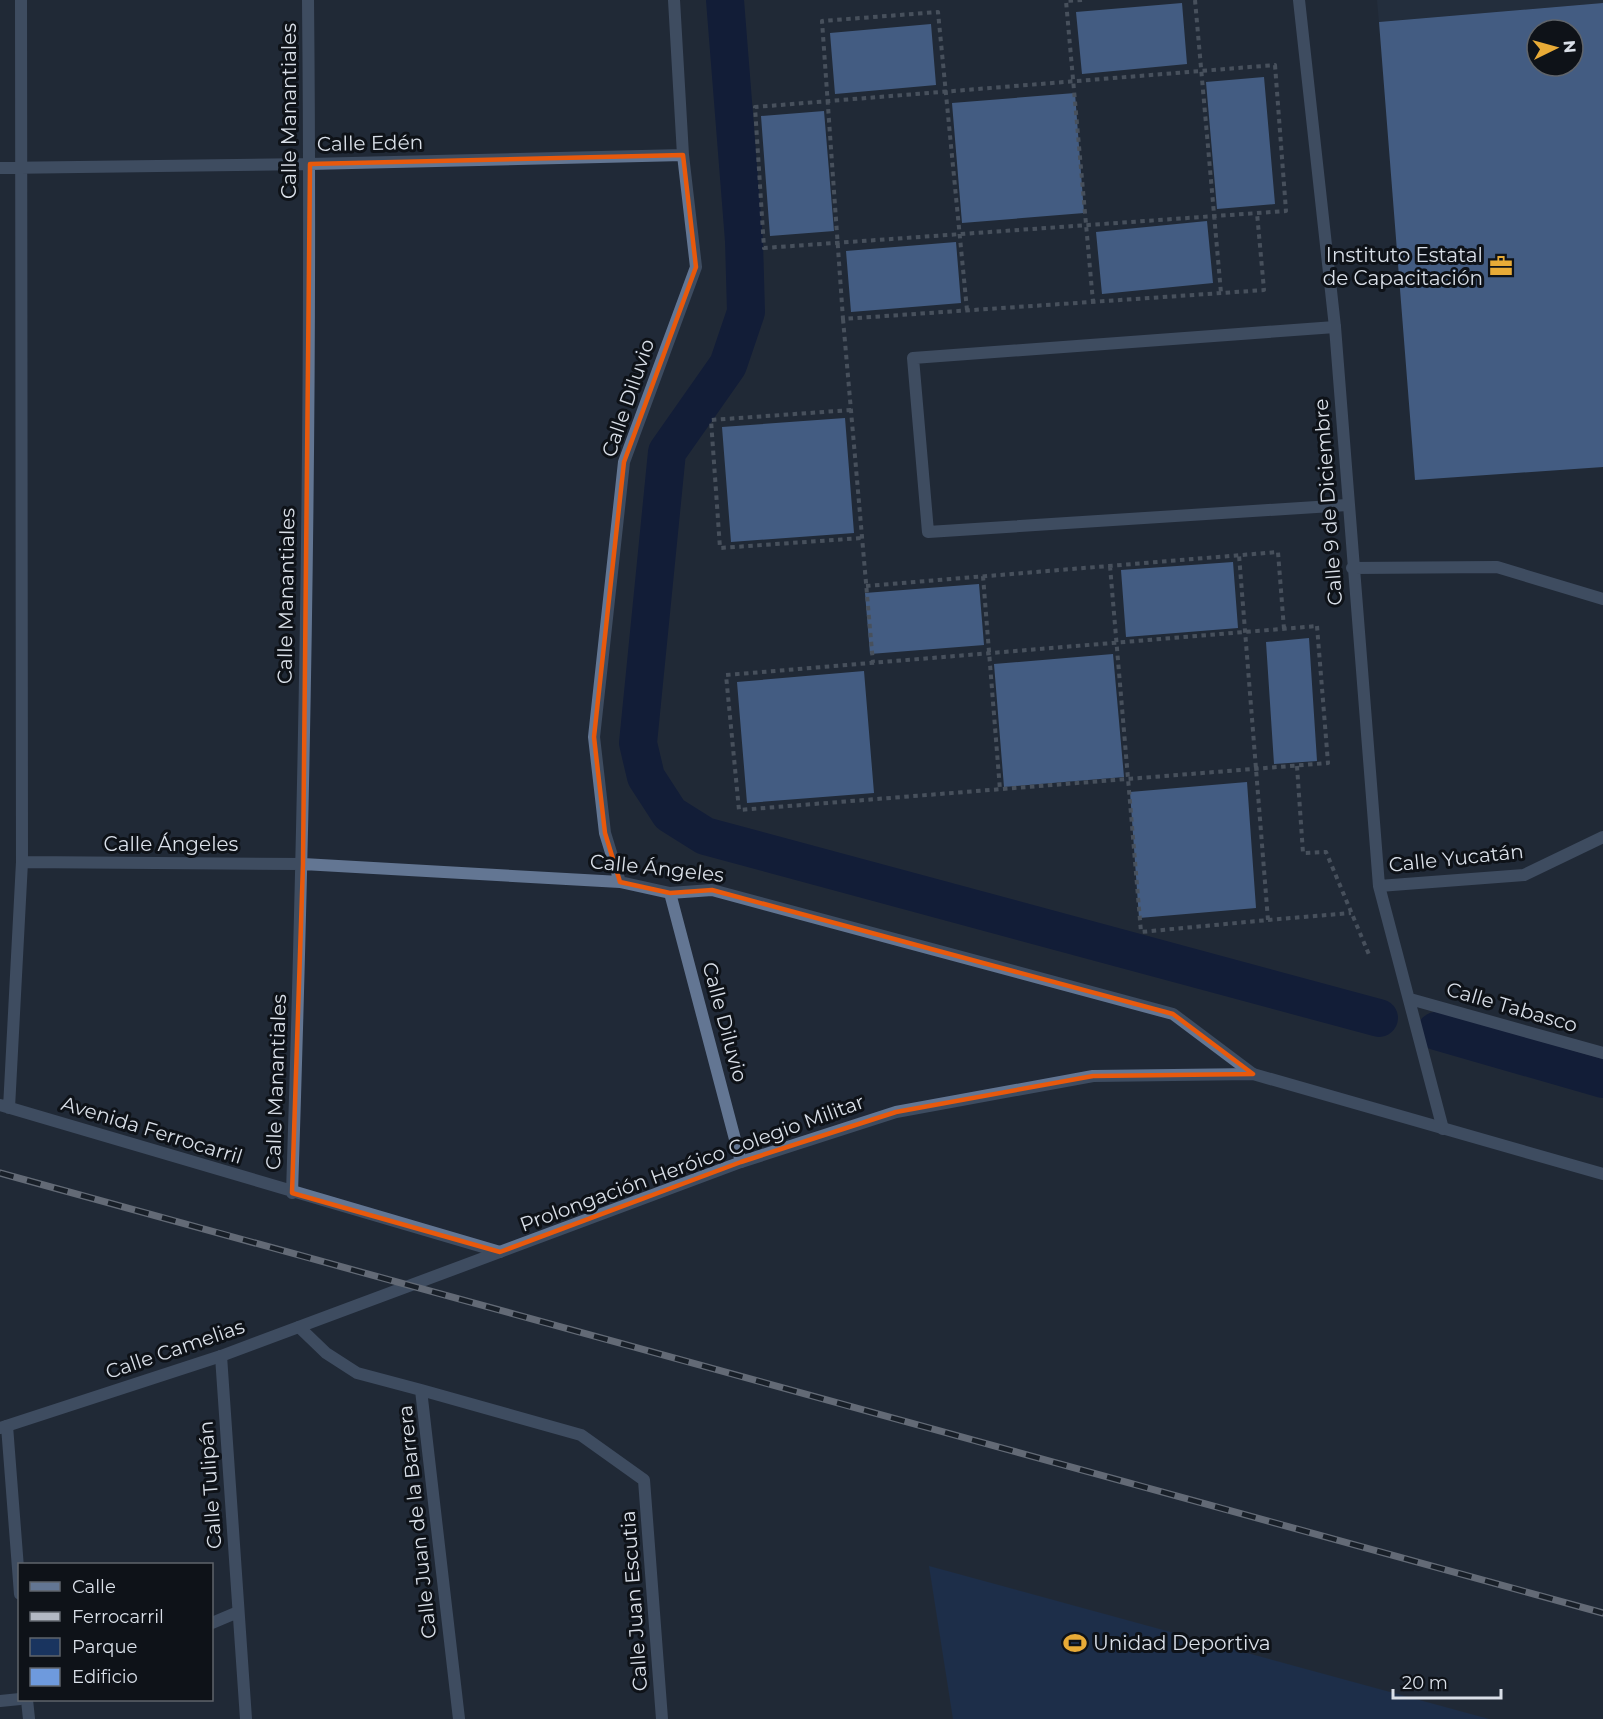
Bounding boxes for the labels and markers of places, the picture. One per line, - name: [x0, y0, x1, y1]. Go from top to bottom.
- place label: Instituto Estatal de Capacitación: [1323, 243, 1483, 290]
- office icon: Instituto Estatal de Capacitación: [1488, 253, 1514, 279]
- sports icon: Unidad Deportiva: [1062, 1630, 1088, 1656]
- place label: Unidad Deportiva: [1093, 1631, 1271, 1655]

